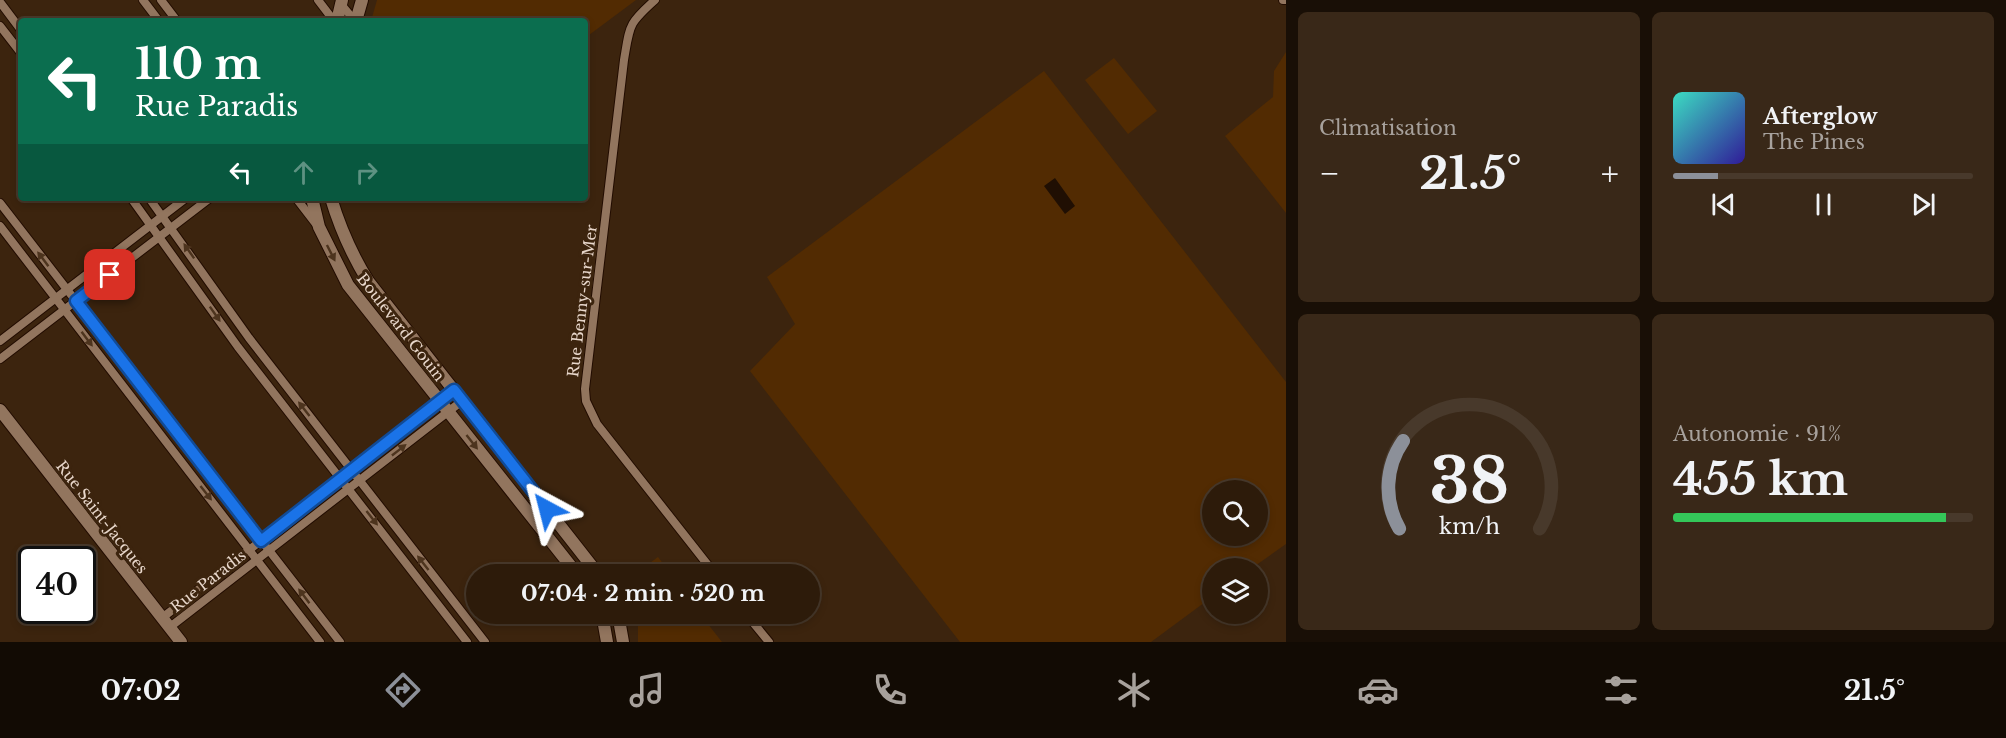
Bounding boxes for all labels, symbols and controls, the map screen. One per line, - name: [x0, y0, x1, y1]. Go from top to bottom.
- text: 110 m: [135, 38, 261, 90]
- icon: left: [36, 42, 114, 120]
- text: Rue Paradis: [135, 90, 298, 123]
- text: Afterglow: [1763, 103, 1878, 130]
- text: Climatisation: [1319, 116, 1457, 140]
- text: The Pines: [1763, 130, 1865, 154]
- text: 21.5°: [1419, 145, 1522, 201]
- text: −: [1319, 153, 1340, 194]
- text: +: [1601, 153, 1619, 194]
- icon: left: [224, 156, 257, 189]
- icon: ahead: [287, 156, 320, 189]
- icon: right: [350, 156, 383, 189]
- icon: previous: [1707, 188, 1740, 221]
- icon: pause: [1807, 188, 1840, 221]
- icon: next: [1907, 188, 1940, 221]
- street label: Rue Benny-sur-Mer: [563, 223, 601, 378]
- one-way arrow: [183, 244, 195, 260]
- one-way arrow: [326, 244, 336, 261]
- pin: [84, 249, 135, 300]
- one-way arrow: [37, 252, 49, 267]
- icon: arrive: [93, 258, 126, 291]
- street label: Boulevard Gouin: [353, 269, 449, 385]
- one-way arrow: [209, 305, 221, 321]
- one-way arrow: [81, 330, 93, 346]
- one-way arrow: [298, 401, 310, 417]
- text: Autonomie · 91%: [1673, 422, 1841, 446]
- one-way arrow: [466, 435, 478, 450]
- text: 38: [1429, 442, 1509, 520]
- one-way arrow: [391, 444, 407, 457]
- text: 455 km: [1673, 451, 1848, 507]
- street label: Rue Saint-Jacques: [52, 457, 152, 577]
- position arrow: [515, 477, 579, 541]
- map controls: [1202, 480, 1268, 624]
- button: search: [1202, 480, 1268, 546]
- one-way arrow: [199, 486, 211, 501]
- one-way arrow: [365, 510, 378, 526]
- text: km/h: [1439, 513, 1500, 540]
- street label: Rue Paradis: [166, 545, 250, 616]
- speed limit sign: 40: [18, 546, 96, 624]
- one-way arrow: [418, 555, 430, 570]
- button: layers: [1202, 558, 1268, 624]
- text: 07:04 · 2 min · 520 m: [521, 580, 765, 607]
- one-way arrow: [299, 588, 311, 603]
- icon: directions: [382, 669, 424, 711]
- icon: music: [626, 669, 668, 711]
- icon: phone: [869, 669, 911, 711]
- icon: climate: [1113, 669, 1155, 711]
- icon: car: [1357, 669, 1399, 711]
- icon: filters: [1600, 669, 1642, 711]
- text: 07:02: [101, 674, 181, 707]
- text: 21.5°: [1844, 674, 1905, 707]

